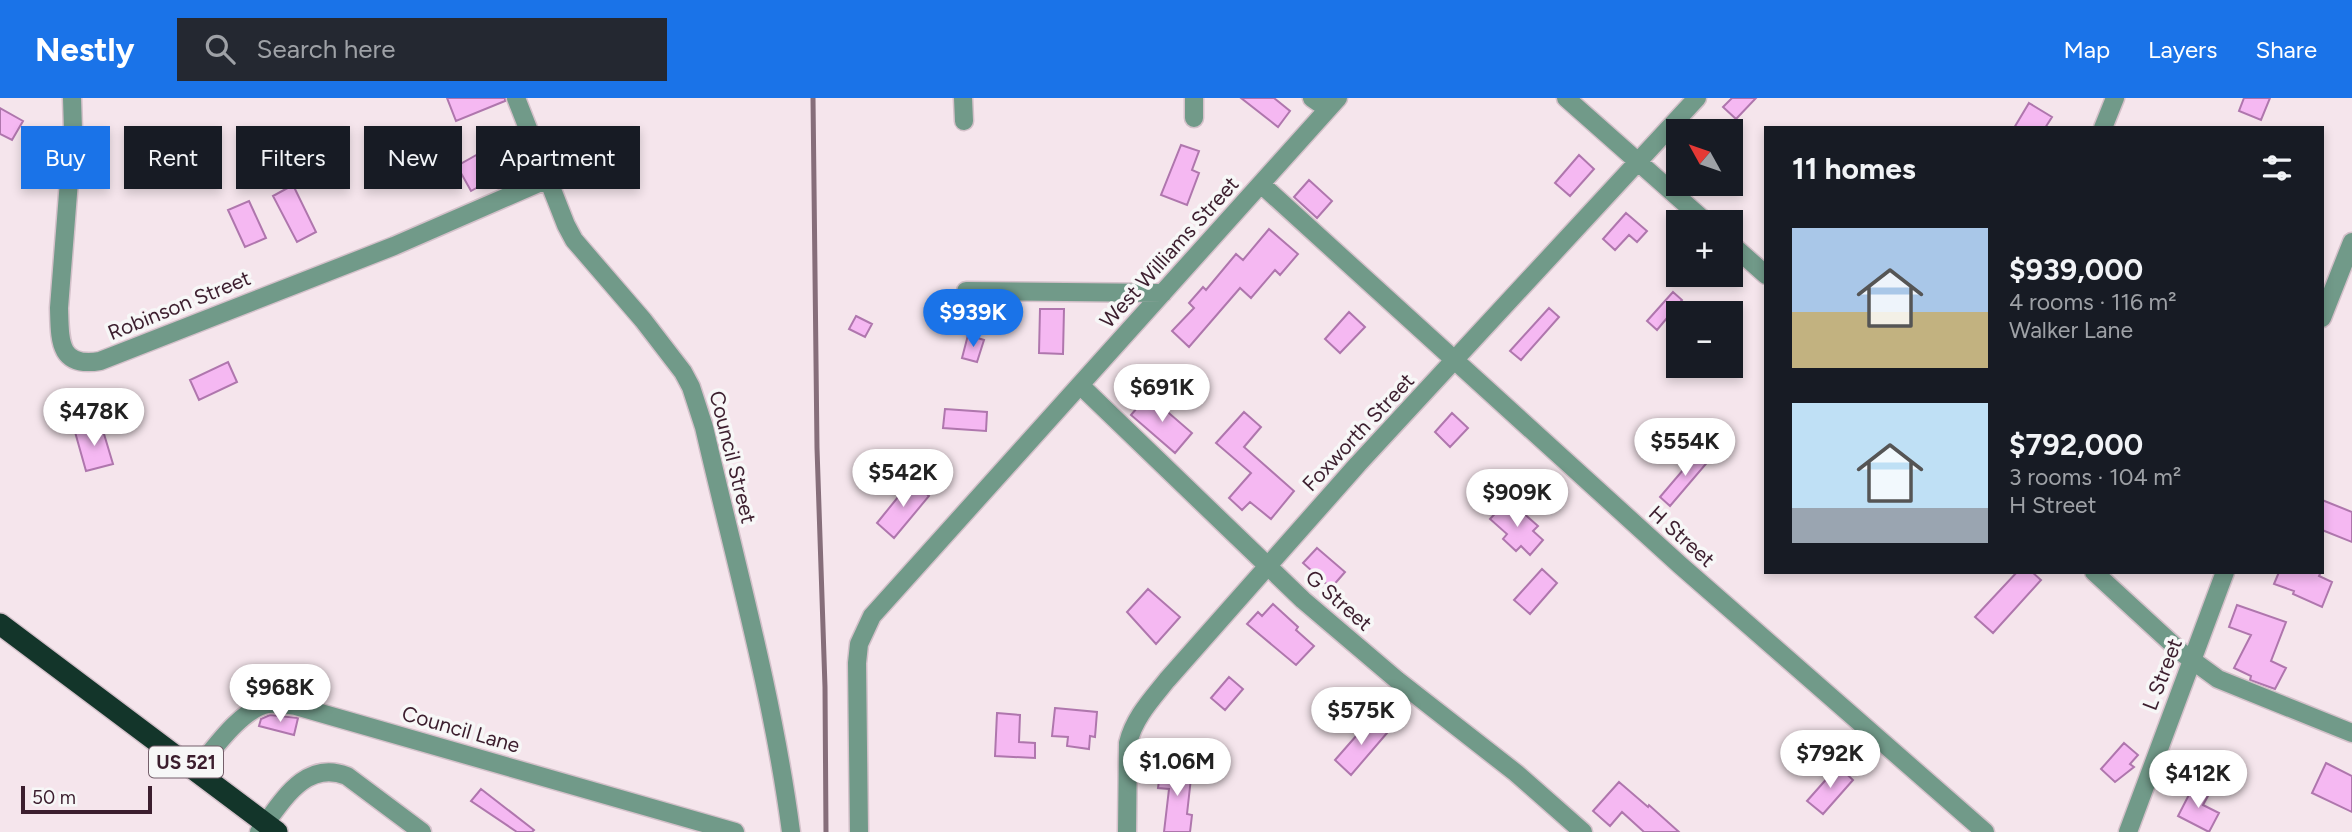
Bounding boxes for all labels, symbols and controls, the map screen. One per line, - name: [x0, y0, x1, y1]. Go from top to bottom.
- search box: [177, 18, 667, 81]
- text: Nestly: [35, 30, 135, 69]
- icon: search: [201, 30, 239, 68]
- text: Search here: [257, 33, 395, 65]
- text: Map: [2063, 35, 2110, 64]
- text: Layers: [2148, 35, 2217, 64]
- text: Share: [2255, 35, 2317, 64]
- north arrow: [1666, 119, 1743, 196]
- map controls: [1666, 119, 1743, 378]
- chip: Buy: [21, 126, 110, 189]
- chip: Rent: [124, 126, 222, 189]
- chip: Filters: [236, 126, 350, 189]
- chip: New: [364, 126, 462, 189]
- chip: Apartment: [476, 126, 640, 189]
- icon: filters: [2258, 149, 2296, 187]
- text: 11 homes: [1792, 150, 1916, 187]
- street label: West Williams Street: [1094, 171, 1244, 333]
- button: +: [1666, 210, 1743, 287]
- text: $939,000: [2009, 251, 2143, 288]
- icon: home: [1848, 256, 1932, 340]
- street label: Robinson Street: [104, 265, 254, 345]
- text: 4 rooms · 116 m²: [2009, 288, 2177, 316]
- pin: $939K: [924, 289, 1022, 349]
- text: $939K: [939, 298, 1007, 326]
- button: −: [1666, 301, 1743, 378]
- text: Walker Lane: [2009, 316, 2133, 344]
- pin: $691K: [1113, 364, 1211, 424]
- street label: Foxworth Street: [1297, 368, 1419, 496]
- text: $691K: [1130, 373, 1194, 401]
- pin: $478K: [45, 388, 143, 448]
- street label: Council Street: [704, 388, 762, 526]
- text: $478K: [59, 397, 129, 425]
- pin: $554K: [1636, 418, 1734, 478]
- text: $792,000: [2009, 426, 2143, 463]
- text: $554K: [1650, 427, 1720, 455]
- icon: home: [1848, 431, 1932, 515]
- pin: $542K: [854, 450, 952, 509]
- text: $542K: [868, 458, 938, 486]
- text: 3 rooms · 104 m²: [2009, 463, 2181, 491]
- pin: $909K: [1468, 470, 1566, 529]
- text: $909K: [1482, 478, 1552, 506]
- text: H Street: [2009, 491, 2096, 519]
- street label: H Street: [1644, 500, 1720, 572]
- street label: G Street: [1301, 564, 1377, 636]
- street label: L Street: [2137, 635, 2187, 713]
- pin: $968K: [231, 664, 329, 724]
- text: $968K: [246, 673, 314, 701]
- pin: $575K: [1312, 688, 1410, 747]
- text: $575K: [1327, 696, 1395, 724]
- street label: Council Lane: [399, 700, 523, 758]
- pin: $792K: [1781, 730, 1879, 790]
- pin: $1.06M: [1120, 738, 1234, 798]
- text: $792K: [1796, 739, 1864, 767]
- road number: US 521: [149, 747, 223, 778]
- text: $1.06M: [1139, 747, 1215, 775]
- pin: $412K: [2149, 750, 2247, 810]
- text: $412K: [2165, 759, 2231, 787]
- scale bar: [21, 783, 152, 815]
- text: 50 m: [32, 786, 76, 809]

